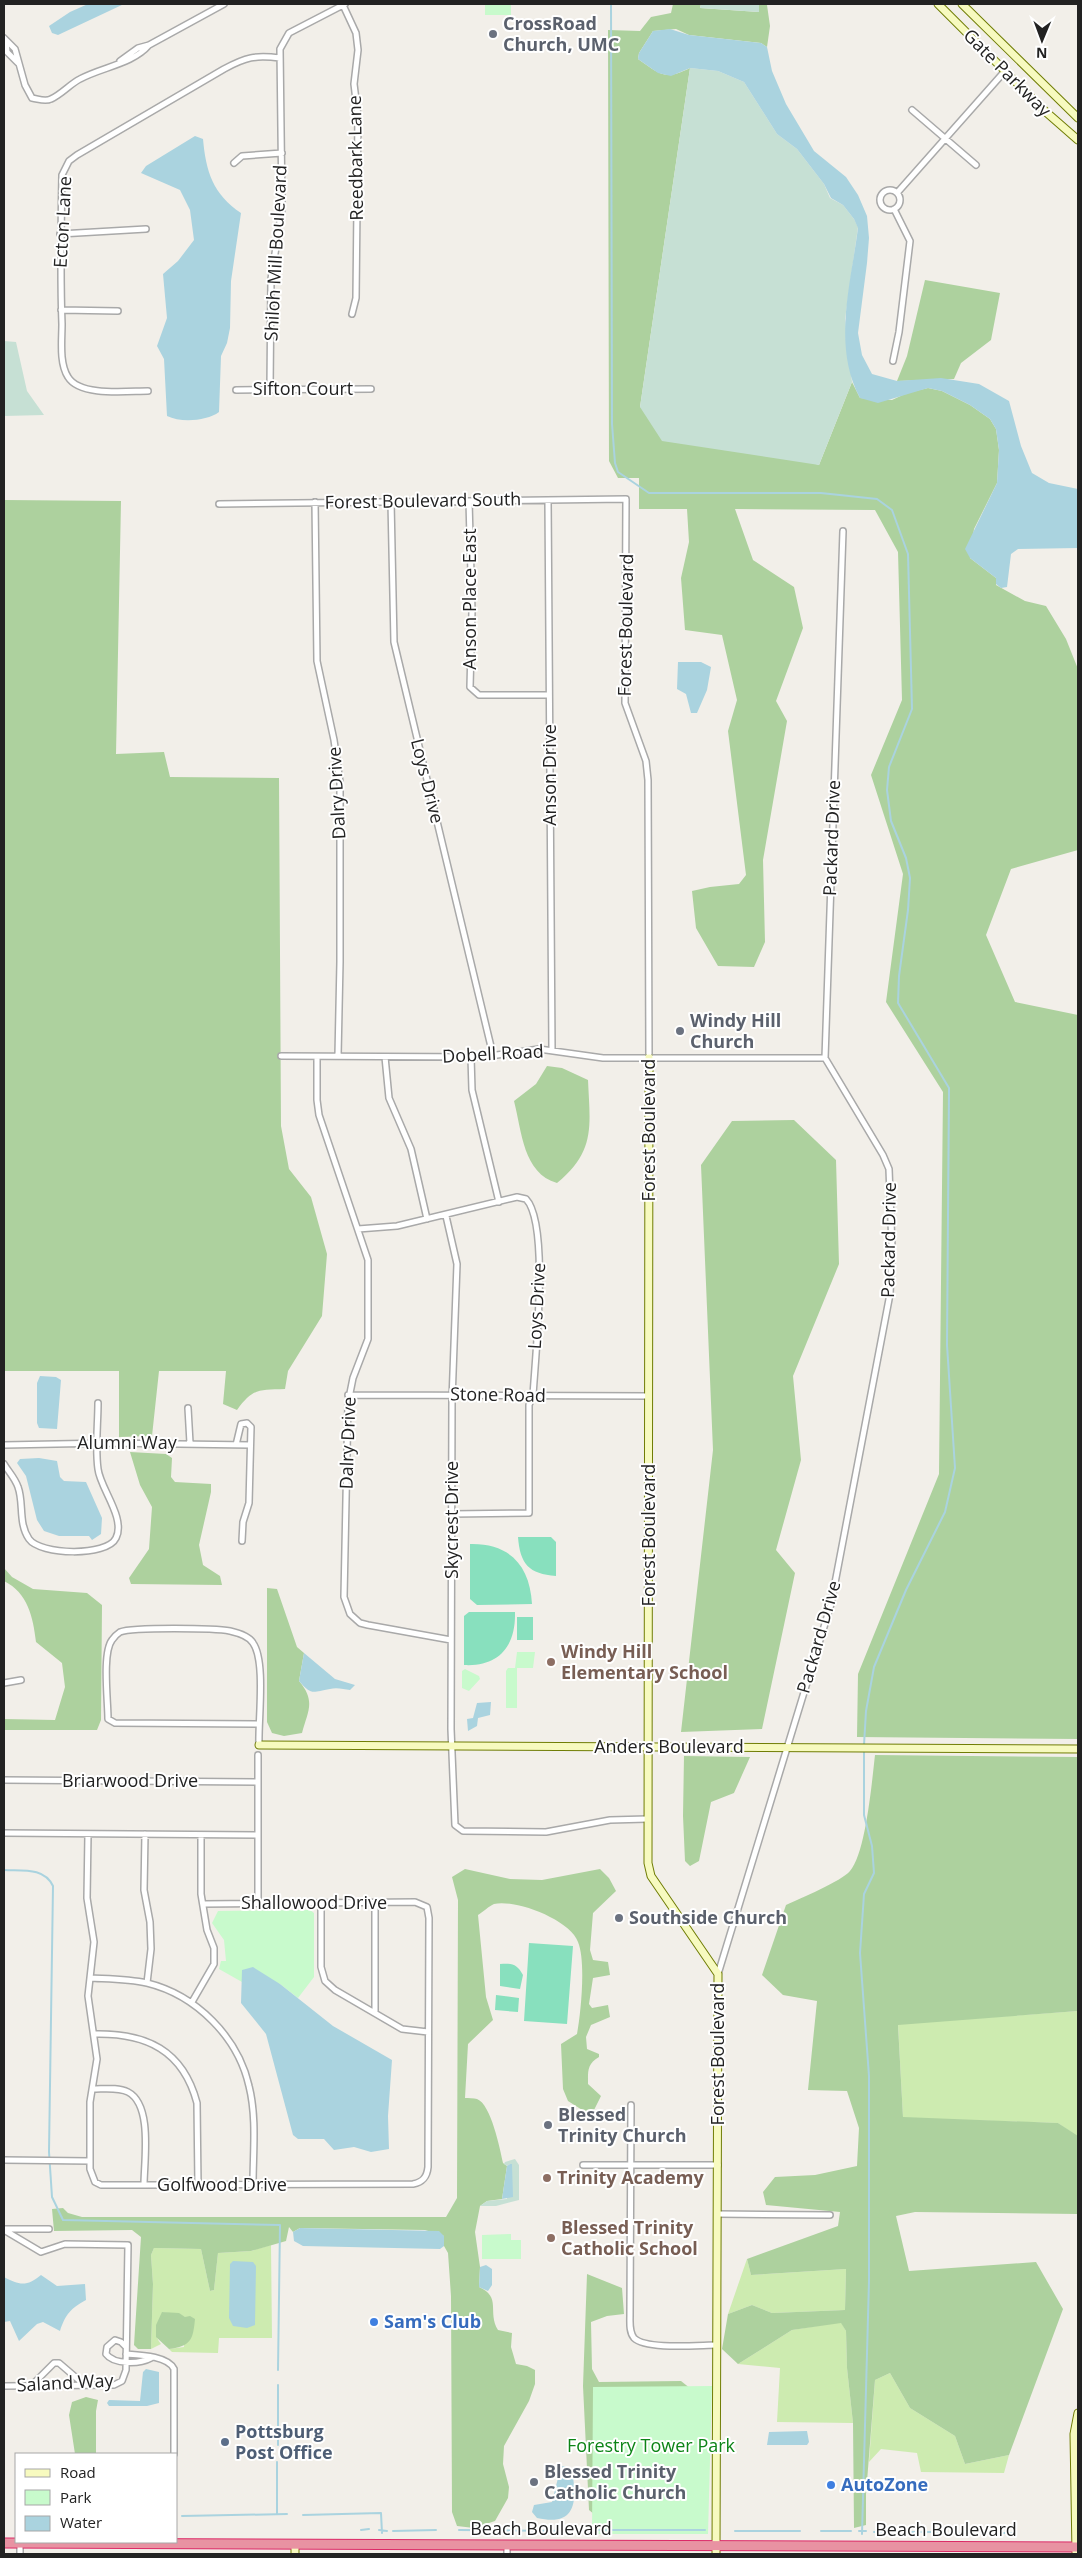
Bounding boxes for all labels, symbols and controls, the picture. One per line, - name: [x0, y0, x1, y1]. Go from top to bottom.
- place label: CrossRoad Church, UMC: [503, 11, 619, 56]
- north arrow: [1017, 15, 1067, 65]
- street label: Gate Parkway: [959, 23, 1058, 122]
- marker: CrossRoad Church, UMC: [487, 28, 499, 40]
- text: N: [1036, 44, 1048, 63]
- street label: Reedbark Lane: [342, 95, 368, 221]
- street label: Shiloh Mill Boulevard: [258, 164, 292, 342]
- street label: Ecton Lane: [48, 175, 76, 269]
- street label: Sifton Court: [253, 376, 353, 400]
- street label: Forest Boulevard South: [324, 486, 521, 514]
- street label: Anson Place East: [457, 528, 481, 670]
- street label: Forest Boulevard: [612, 553, 638, 697]
- street label: Anson Drive: [537, 724, 561, 826]
- street label: Loys Drive: [406, 736, 450, 826]
- street label: Dalry Drive: [322, 746, 350, 840]
- street label: Packard Drive: [817, 780, 845, 896]
- place label: Windy Hill Church: [690, 1008, 781, 1053]
- marker: Windy Hill Church: [674, 1025, 686, 1037]
- street label: Dobell Road: [442, 1038, 544, 1068]
- street label: Forest Boulevard: [636, 1059, 660, 1201]
- street label: Packard Drive: [875, 1182, 901, 1298]
- street label: Loys Drive: [522, 1262, 550, 1350]
- street label: Stone Road: [450, 1381, 546, 1407]
- street label: Dalry Drive: [333, 1396, 361, 1490]
- street label: Alumni Way: [77, 1430, 178, 1454]
- street label: Skycrest Drive: [439, 1461, 463, 1579]
- street label: Forest Boulevard: [636, 1464, 660, 1606]
- street label: Packard Drive: [791, 1578, 846, 1696]
- place label: Windy Hill Elementary School: [561, 1639, 728, 1684]
- marker: Windy Hill Elementary School: [545, 1656, 557, 1668]
- street label: Anders Boulevard: [594, 1734, 744, 1758]
- street label: Briarwood Drive: [62, 1768, 198, 1792]
- street label: Shallowood Drive: [241, 1890, 387, 1914]
- place label: Southside Church: [629, 1905, 787, 1929]
- marker: Southside Church: [613, 1912, 625, 1924]
- street label: Forest Boulevard: [705, 1983, 729, 2125]
- place label: Blessed Trinity Church: [558, 2102, 687, 2147]
- marker: Blessed Trinity Church: [542, 2119, 554, 2131]
- place label: Trinity Academy: [557, 2165, 704, 2189]
- street label: Golfwood Drive: [157, 2172, 287, 2196]
- marker: Trinity Academy: [541, 2172, 553, 2184]
- place label: Blessed Trinity Catholic School: [561, 2215, 698, 2260]
- marker: Blessed Trinity Catholic School: [545, 2232, 557, 2244]
- place label: Sam's Club: [384, 2309, 481, 2333]
- marker: Sam's Club: [368, 2316, 380, 2328]
- street label: Saland Way: [16, 2367, 115, 2397]
- place label: Pottsburg Post Office: [235, 2419, 333, 2464]
- park label: Forestry Tower Park: [567, 2433, 736, 2457]
- marker: Pottsburg Post Office: [219, 2436, 231, 2448]
- legend: [15, 2453, 178, 2543]
- place label: Blessed Trinity Catholic Church: [544, 2459, 686, 2504]
- text: Road: [60, 2462, 96, 2482]
- place label: AutoZone: [841, 2472, 928, 2496]
- marker: Blessed Trinity Catholic Church: [528, 2476, 540, 2488]
- marker: AutoZone: [825, 2479, 837, 2491]
- text: Park: [60, 2487, 91, 2507]
- text: Water: [60, 2512, 102, 2532]
- street label: Beach Boulevard: [470, 2516, 612, 2540]
- street label: Beach Boulevard: [875, 2517, 1017, 2541]

